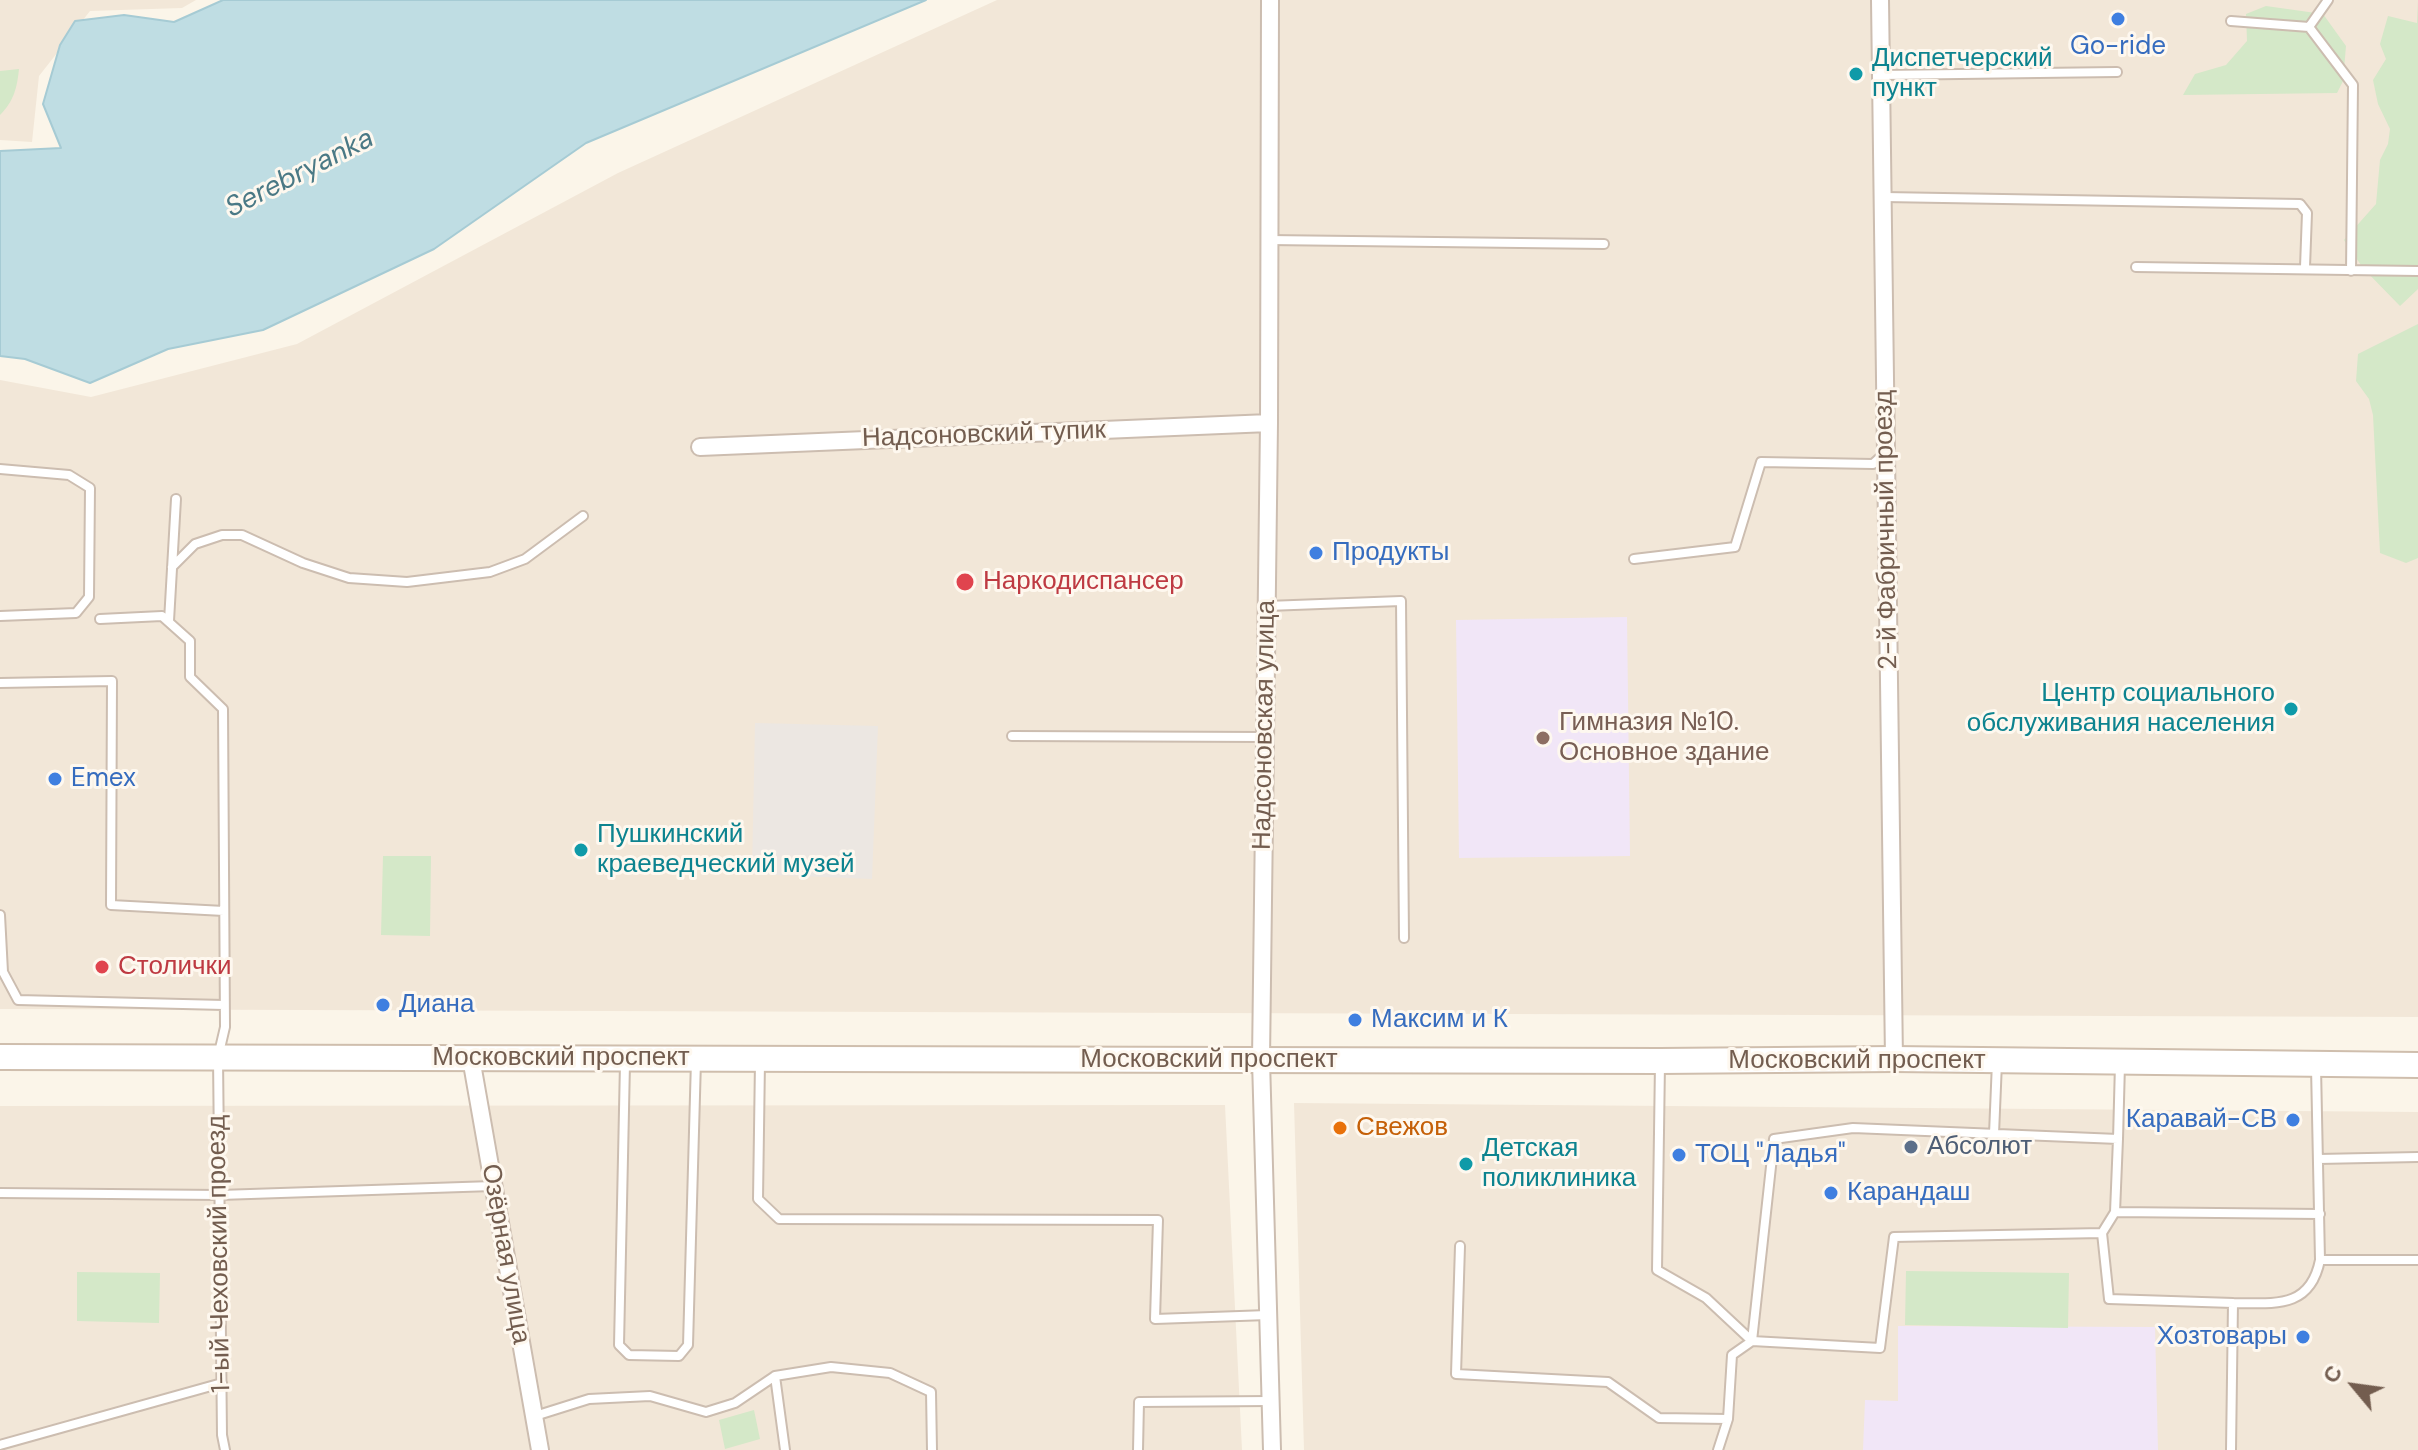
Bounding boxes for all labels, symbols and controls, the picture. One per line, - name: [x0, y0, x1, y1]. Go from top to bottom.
- marker: Go-ride: [2109, 10, 2127, 28]
- place label: Go-ride: [2070, 31, 2166, 63]
- place label: Диспетчерский пункт: [1872, 43, 2053, 104]
- marker: Диспетчерский пункт: [1847, 65, 1865, 83]
- water label: Serebryanka: [220, 122, 380, 226]
- street label: 2-й Фабричный проезд: [1869, 390, 1905, 670]
- street label: Надсоновский тупик: [862, 415, 1106, 455]
- place label: Продукты: [1332, 537, 1449, 569]
- marker: Продукты: [1307, 544, 1325, 562]
- place label: Наркодиспансер: [983, 566, 1184, 598]
- marker: Наркодиспансер: [954, 571, 976, 593]
- street label: Надсоновская улица: [1247, 600, 1283, 850]
- place label: Центр социального обслуживания населения: [1967, 678, 2275, 740]
- marker: Центр социального обслуживания населения: [2282, 700, 2300, 718]
- place label: Гимназия №10. Основное здание: [1559, 707, 1769, 768]
- marker: Гимназия №10. Основное здание: [1534, 729, 1552, 747]
- place label: Emex: [71, 763, 136, 795]
- marker: Emex: [46, 770, 64, 788]
- place label: Пушкинский краеведческий музей: [597, 819, 854, 880]
- marker: Пушкинский краеведческий музей: [572, 841, 590, 859]
- place label: Столички: [118, 951, 231, 983]
- marker: Столички: [93, 958, 111, 976]
- place label: Диана: [399, 989, 474, 1021]
- marker: Диана: [374, 996, 392, 1014]
- place label: Максим и К: [1371, 1004, 1508, 1036]
- marker: Максим и К: [1346, 1011, 1364, 1029]
- street label: Московский проспект: [432, 1042, 690, 1074]
- street label: Московский проспект: [1080, 1044, 1338, 1076]
- street label: Московский проспект: [1728, 1045, 1986, 1077]
- place label: Каравай-СВ: [2126, 1104, 2277, 1136]
- marker: Каравай-СВ: [2284, 1111, 2302, 1129]
- place label: Свежов: [1356, 1112, 1448, 1144]
- street label: 1-ый Чеховский проезд: [202, 1115, 238, 1393]
- marker: Свежов: [1331, 1119, 1349, 1137]
- place label: Абсолют: [1927, 1131, 2032, 1163]
- place label: Детская поликлиника: [1482, 1133, 1636, 1194]
- marker: Абсолют: [1902, 1138, 1920, 1156]
- place label: ТОЦ "Ладья": [1695, 1139, 1846, 1171]
- marker: ТОЦ "Ладья": [1670, 1146, 1688, 1164]
- marker: Детская поликлиника: [1457, 1155, 1475, 1173]
- street label: Озёрная улица: [474, 1162, 536, 1346]
- place label: Карандаш: [1847, 1177, 1970, 1209]
- marker: Карандаш: [1822, 1184, 1840, 1202]
- place label: Хозтовары: [2157, 1321, 2287, 1353]
- marker: Хозтовары: [2294, 1328, 2312, 1346]
- north arrow: [2314, 1346, 2394, 1426]
- text: С: [2316, 1360, 2349, 1388]

